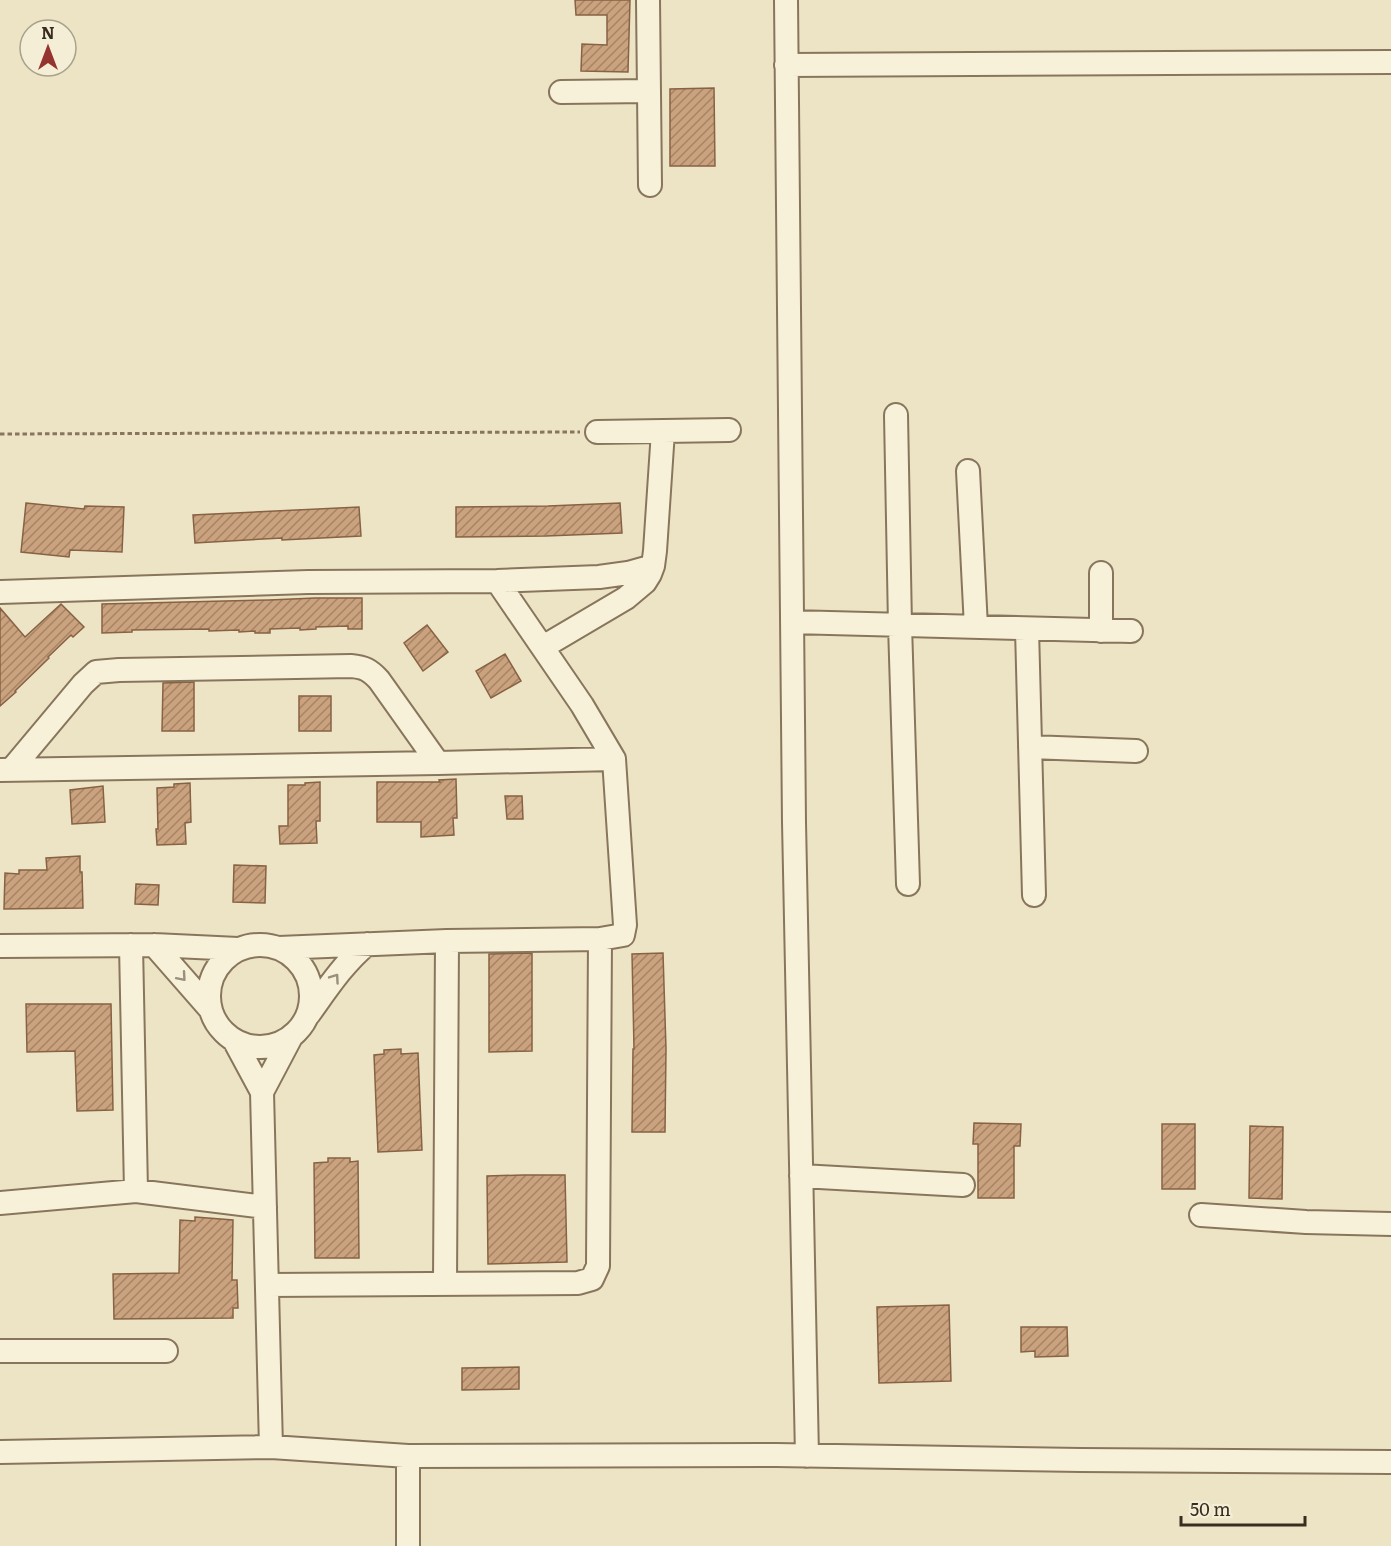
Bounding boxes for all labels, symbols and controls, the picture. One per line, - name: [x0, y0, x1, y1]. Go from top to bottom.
- north arrow: [18, 18, 78, 78]
- text: N: [41, 20, 55, 44]
- one-way arrow: [175, 970, 186, 981]
- one-way arrow: [328, 973, 339, 984]
- scale bar: [1181, 1489, 1306, 1527]
- text: 50 m: [1190, 1495, 1231, 1522]

